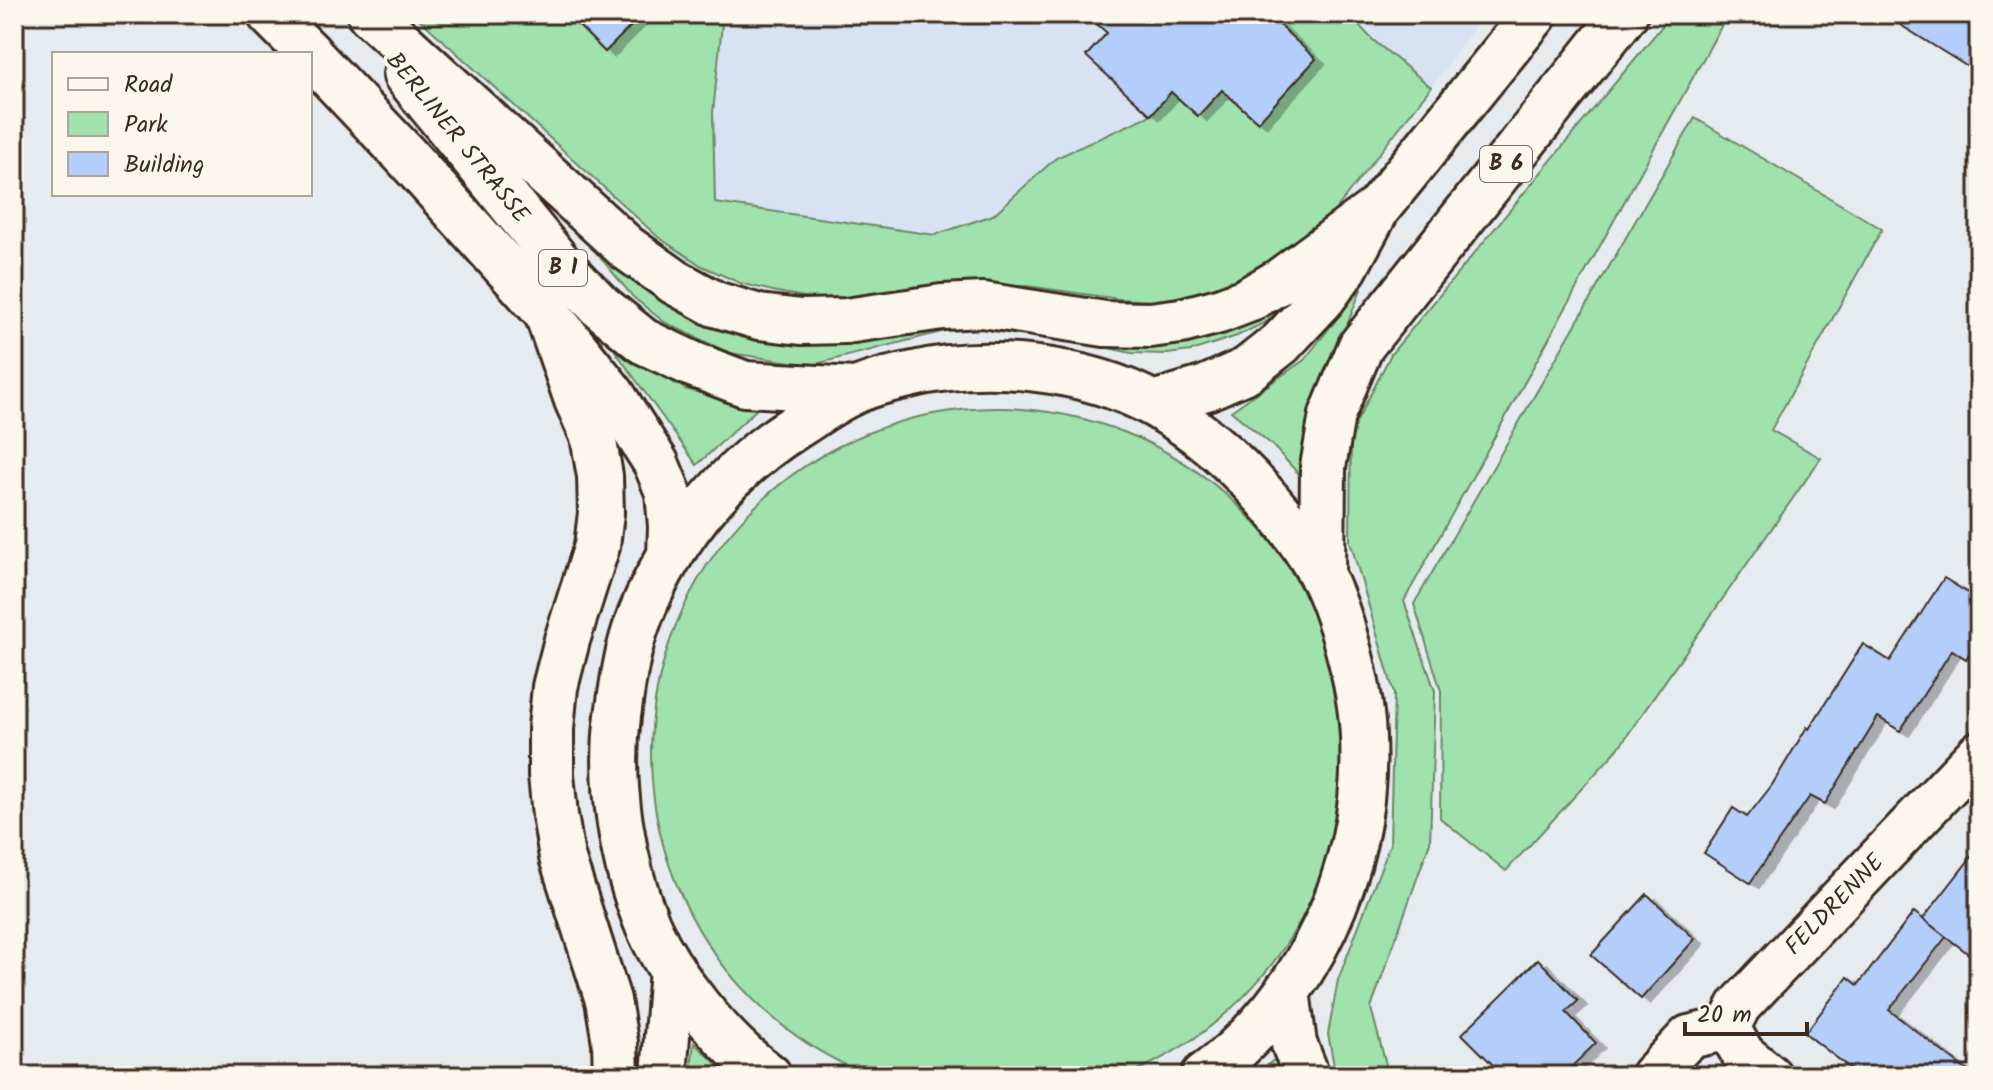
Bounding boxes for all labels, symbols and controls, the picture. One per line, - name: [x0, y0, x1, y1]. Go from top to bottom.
- street label: BERLINER STRASSE: [375, 44, 539, 233]
- legend: [52, 52, 312, 196]
- text: Road: [124, 66, 173, 105]
- text: Park: [124, 106, 168, 145]
- text: Building: [124, 146, 204, 185]
- road number: B 6: [1480, 146, 1532, 182]
- road number: B 1: [539, 250, 587, 286]
- street label: FELDRENNE: [1776, 844, 1895, 965]
- scale bar: [1685, 986, 1807, 1036]
- text: 20 m: [1697, 996, 1752, 1035]

